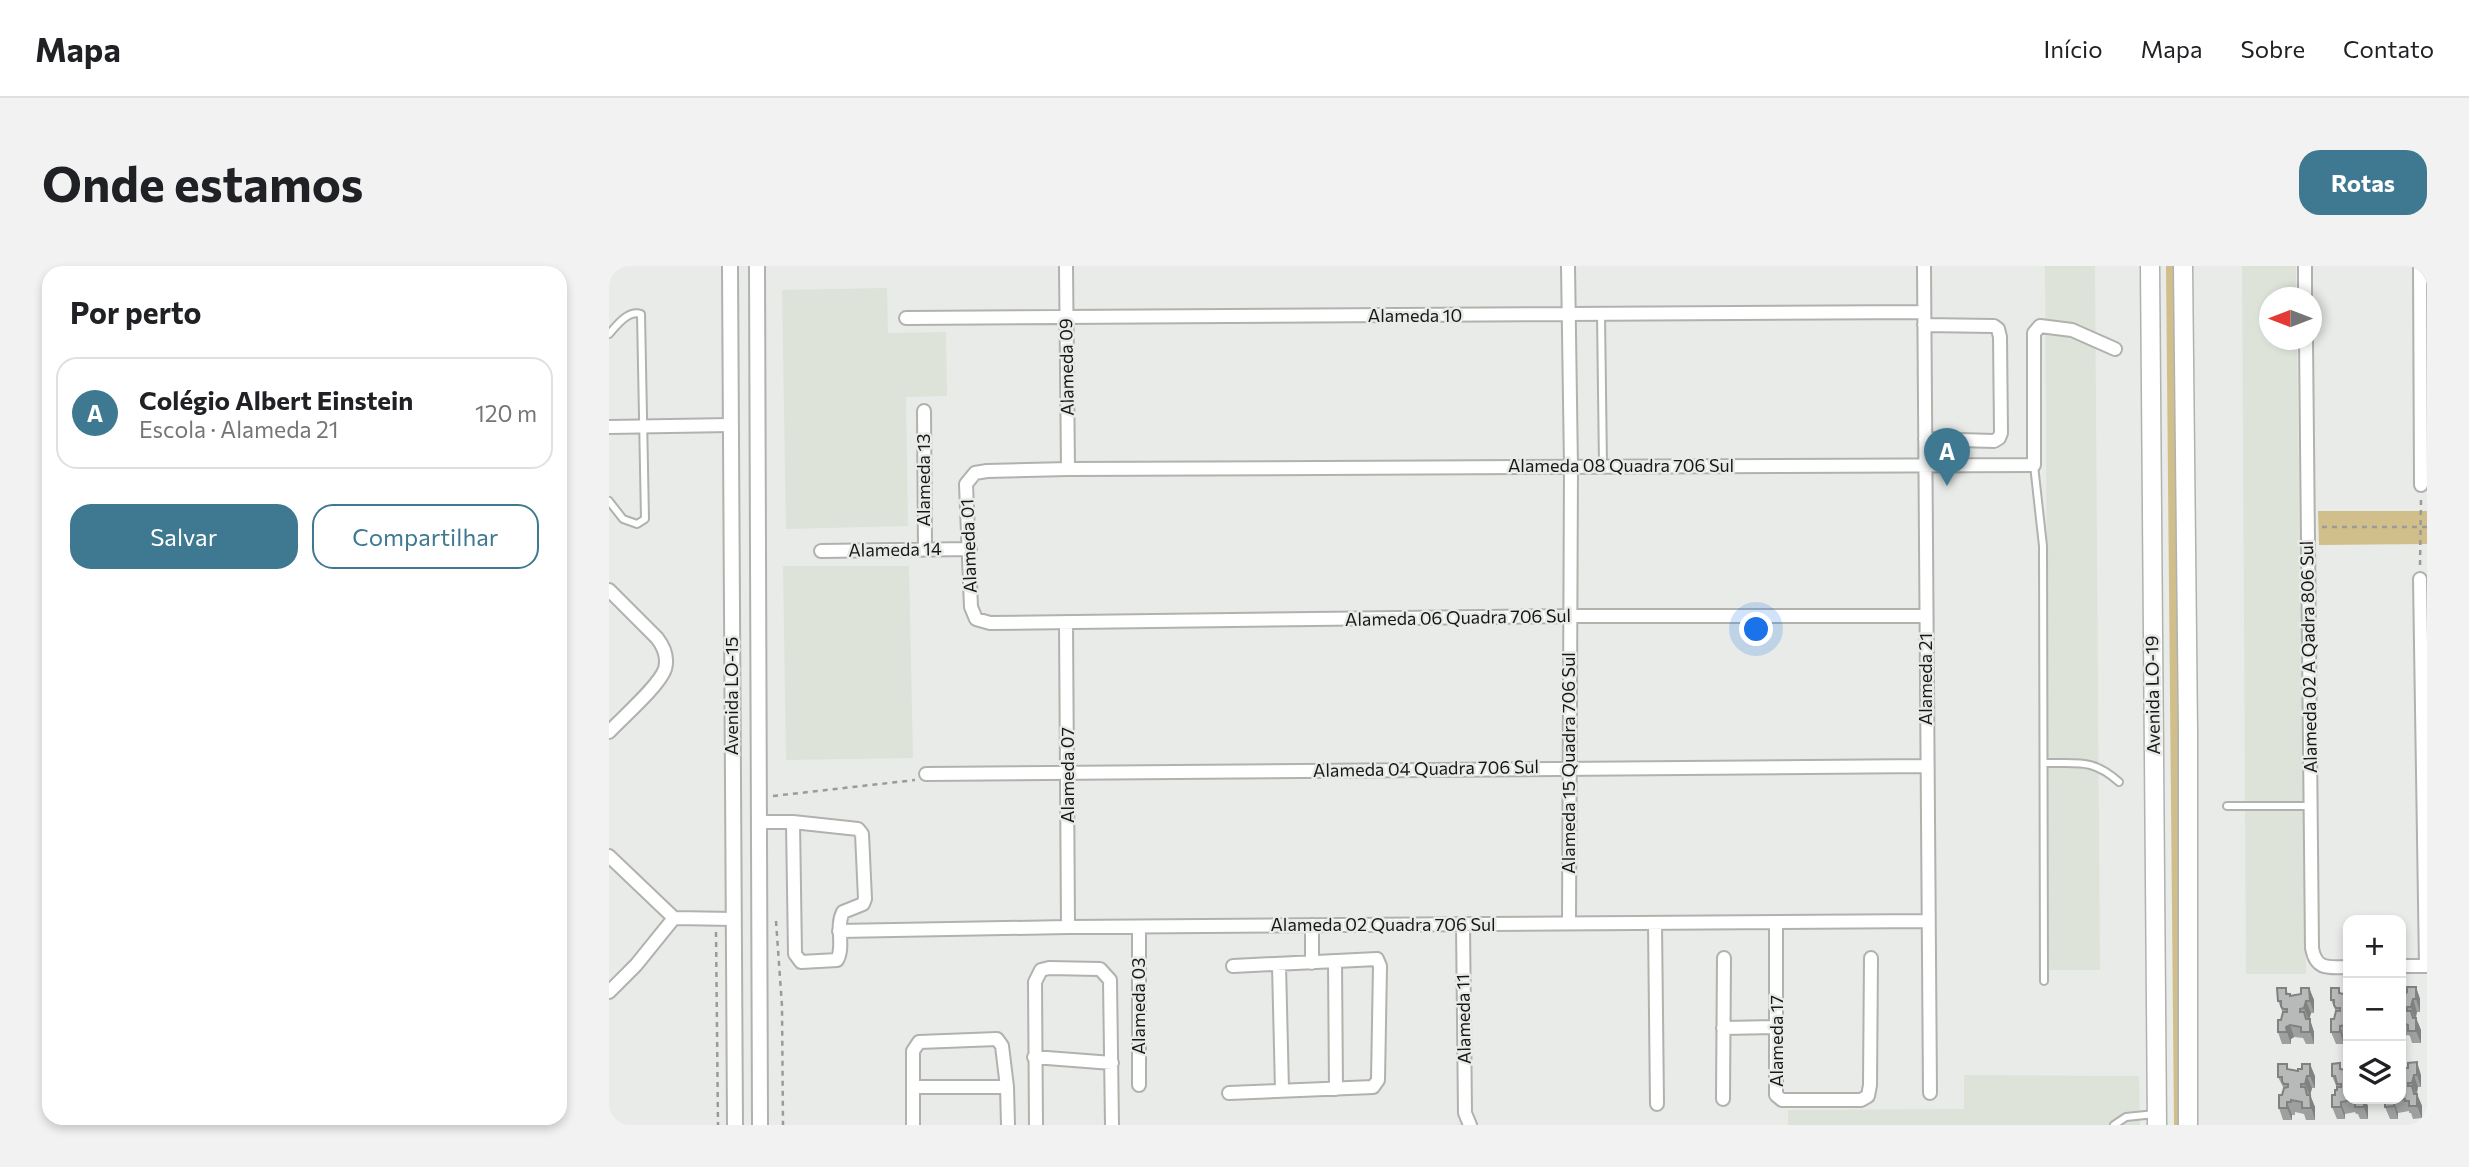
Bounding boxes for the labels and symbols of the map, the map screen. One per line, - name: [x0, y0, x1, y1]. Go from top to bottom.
- north arrow: [2259, 287, 2322, 350]
- street label: Alameda 10: [1368, 304, 1462, 326]
- street label: Alameda 09: [1054, 318, 1078, 416]
- pin: A: [1924, 428, 1970, 486]
- street label: Alameda 13: [912, 434, 934, 526]
- street label: Alameda 08 Quadra 706 Sul: [1508, 454, 1734, 476]
- street label: Alameda 01: [955, 499, 981, 594]
- street label: Alameda 14: [848, 537, 942, 561]
- street label: Alameda 02 A Qadra 806 Sul: [2295, 541, 2321, 773]
- street label: Alameda 06 Quadra 706 Sul: [1345, 604, 1571, 630]
- your location: [1739, 612, 1773, 646]
- street label: Alameda 21: [1914, 633, 1936, 725]
- street label: Avenida LO-19: [2140, 635, 2164, 755]
- street label: Avenida LO-15: [720, 637, 742, 755]
- street label: Alameda 15 Quadra 706 Sul: [1557, 652, 1579, 874]
- street label: Alameda 07: [1056, 727, 1078, 823]
- street label: Alameda 04 Quadra 706 Sul: [1313, 755, 1539, 781]
- street label: Alameda 02 Quadra 706 Sul: [1270, 913, 1496, 935]
- street label: Alameda 03: [1127, 958, 1149, 1054]
- street label: Alameda 11: [1451, 974, 1475, 1064]
- street label: Alameda 17: [1765, 995, 1787, 1087]

